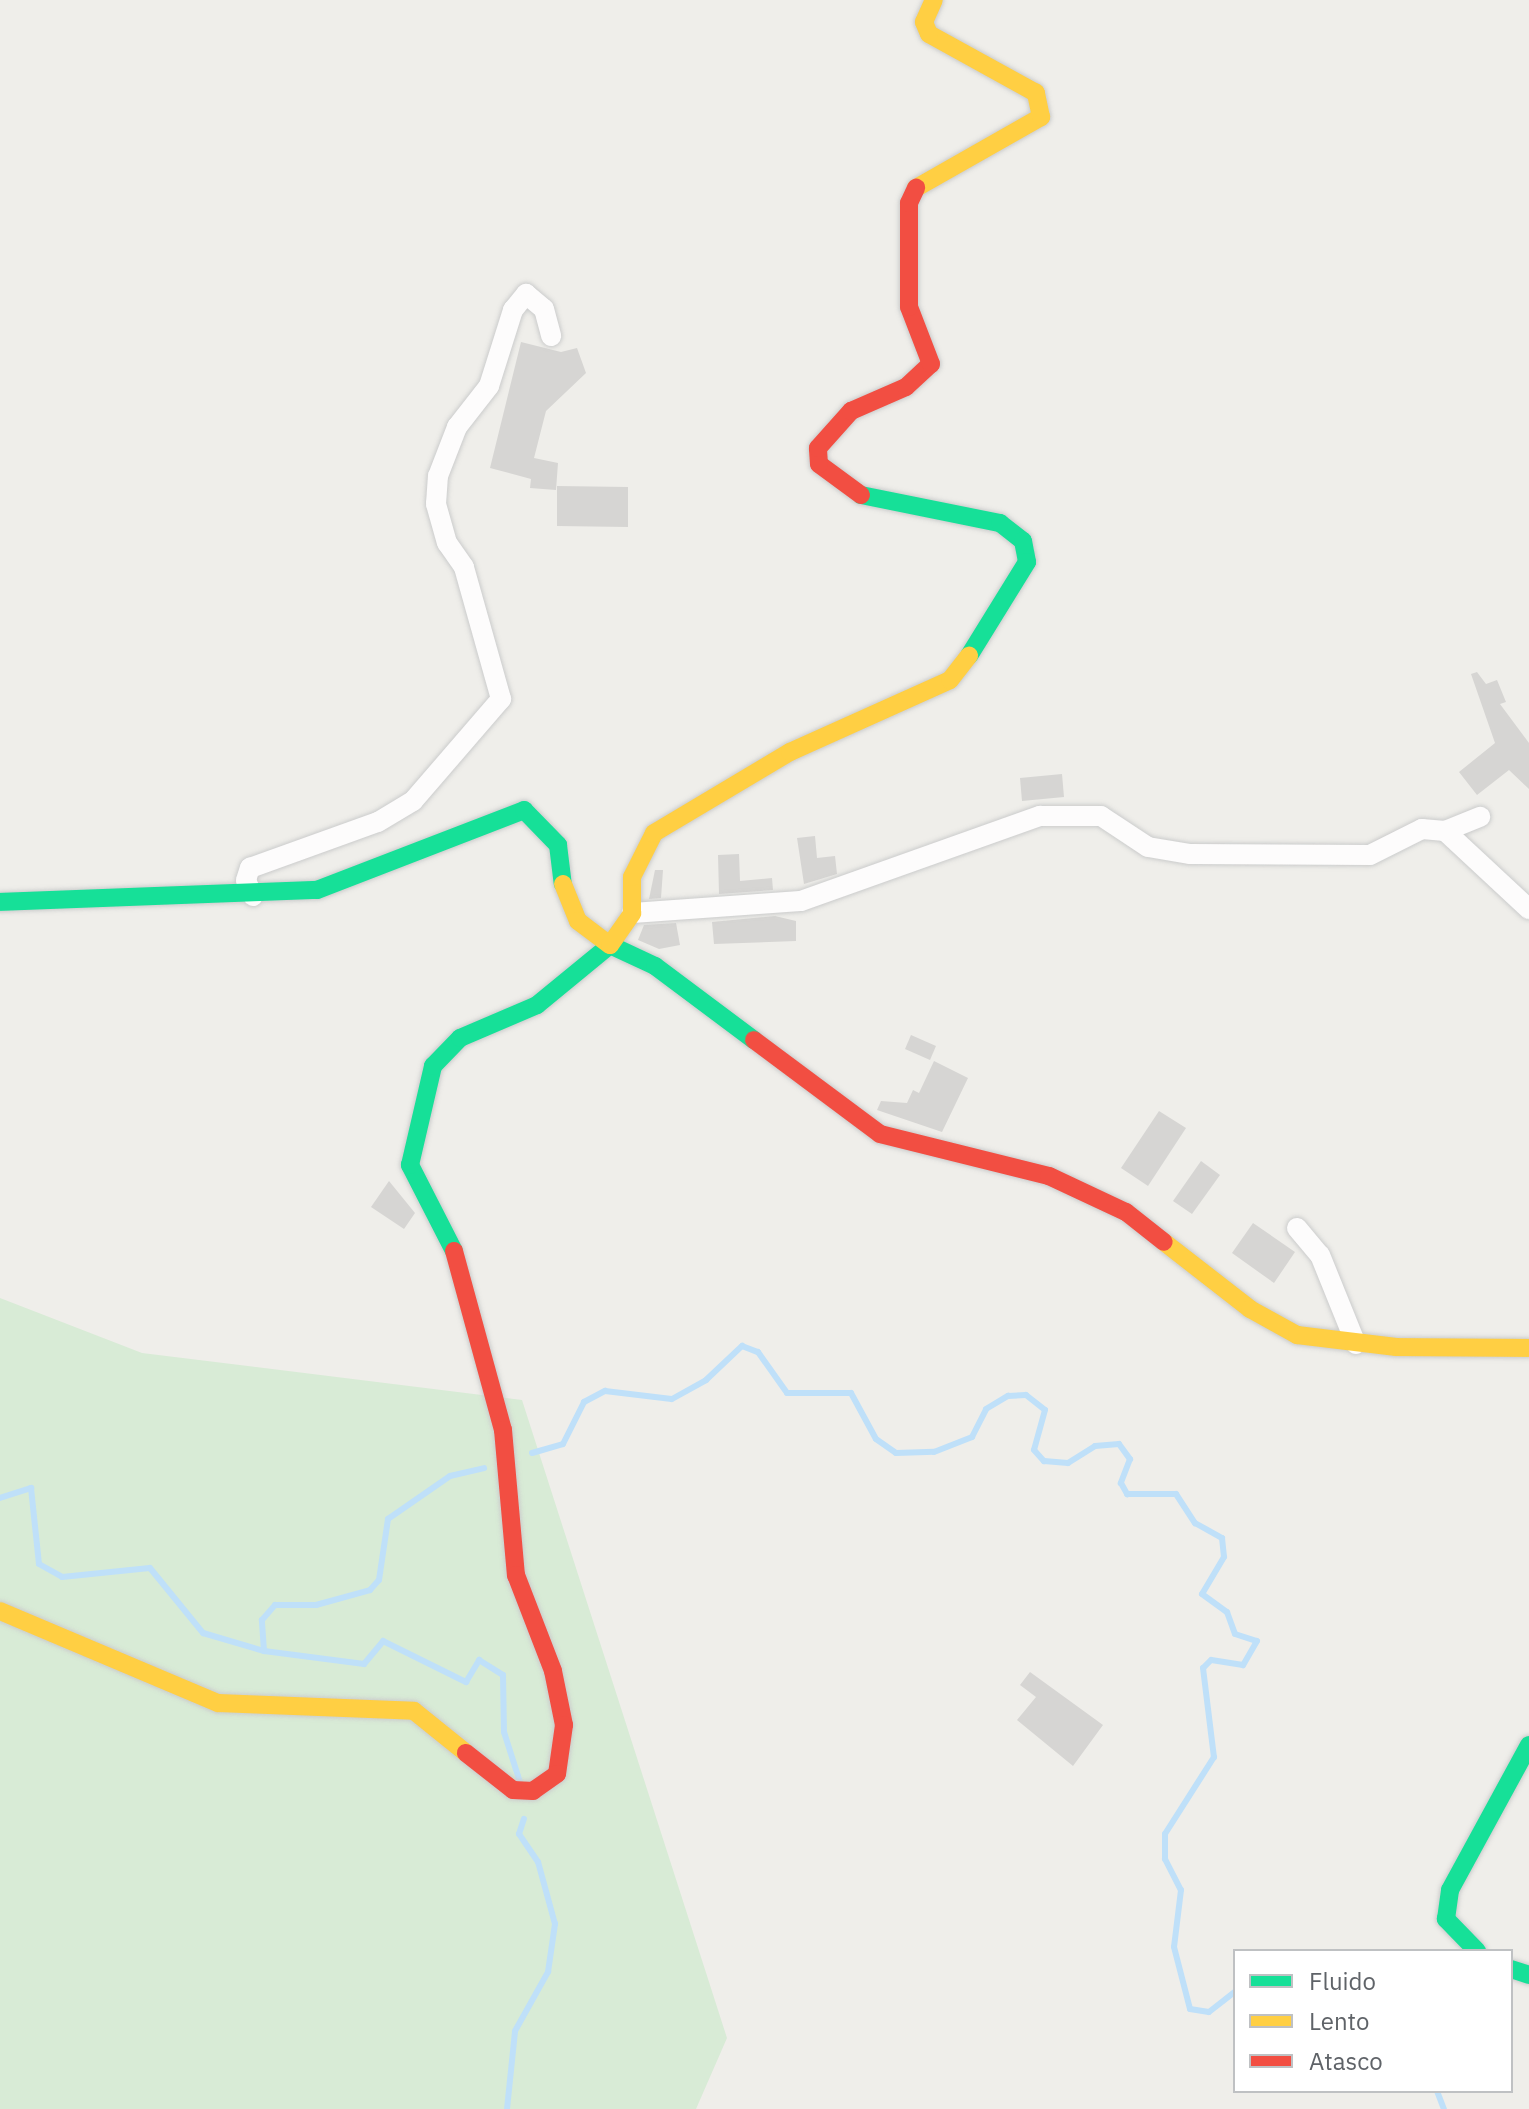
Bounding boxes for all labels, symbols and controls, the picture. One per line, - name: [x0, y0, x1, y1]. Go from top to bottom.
- legend: [1233, 1949, 1513, 2093]
- text: Fluido: [1309, 1965, 1376, 1997]
- text: Lento: [1309, 2005, 1369, 2037]
- text: Atasco: [1309, 2045, 1383, 2077]

